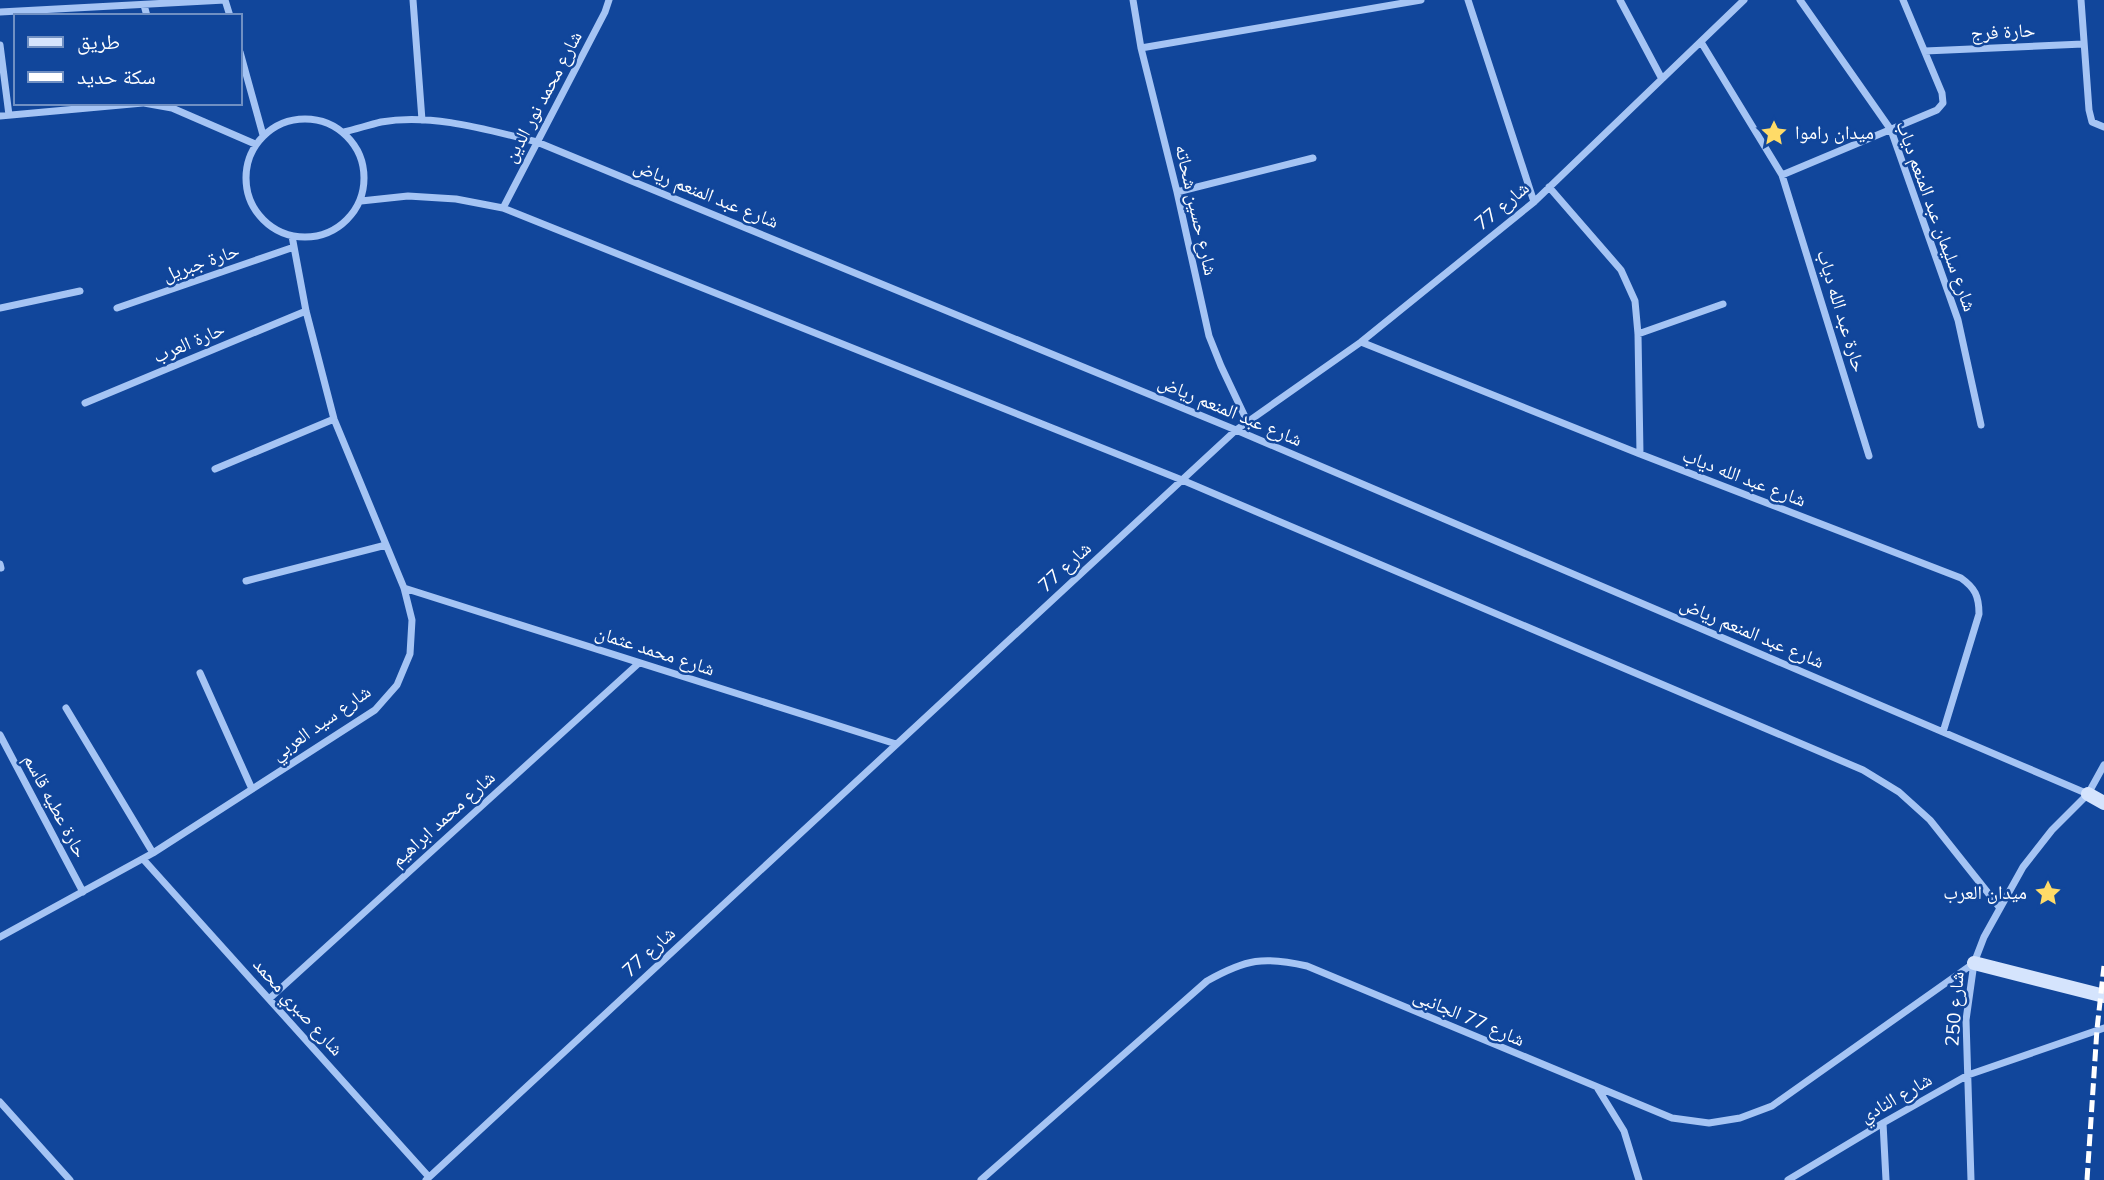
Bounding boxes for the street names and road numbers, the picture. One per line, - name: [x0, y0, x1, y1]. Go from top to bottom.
- street label: حارة فرج: [1970, 17, 2036, 47]
- street label: شارع محمد نور الدين: [497, 27, 589, 167]
- street label: شارع سليمان عبد المنعم دياب: [1889, 117, 1983, 315]
- street label: شارع حسين شحاته: [1168, 142, 1224, 278]
- street label: شارع عبد المنعم رياض: [630, 153, 782, 235]
- street label: شارع 77: [1469, 176, 1535, 236]
- street label: حارة جبريل: [159, 238, 243, 288]
- street label: حارة عبد الله دياب: [1810, 247, 1872, 375]
- street label: حارة العرب: [149, 316, 229, 370]
- street label: شارع عبد المنعم رياض: [1154, 369, 1306, 453]
- street label: شارع عبد الله دياب: [1678, 442, 1810, 514]
- street label: شارع 77: [1033, 536, 1097, 598]
- street label: شارع عبد المنعم رياض: [1676, 591, 1828, 675]
- street label: شارع محمد عثمان: [592, 619, 718, 683]
- street label: شارع سيد العربي: [266, 679, 377, 769]
- street label: حارة عطيه قاسم: [17, 750, 93, 862]
- street label: شارع محمد ابراهيم: [385, 765, 501, 873]
- street label: شارع 77: [617, 921, 681, 983]
- street label: شارع صبري محمد: [246, 952, 349, 1063]
- street label: شارع 250: [1939, 971, 1971, 1047]
- street label: شارع 77 الجانبى: [1409, 983, 1529, 1053]
- street label: شارع النادي: [1855, 1067, 1938, 1131]

